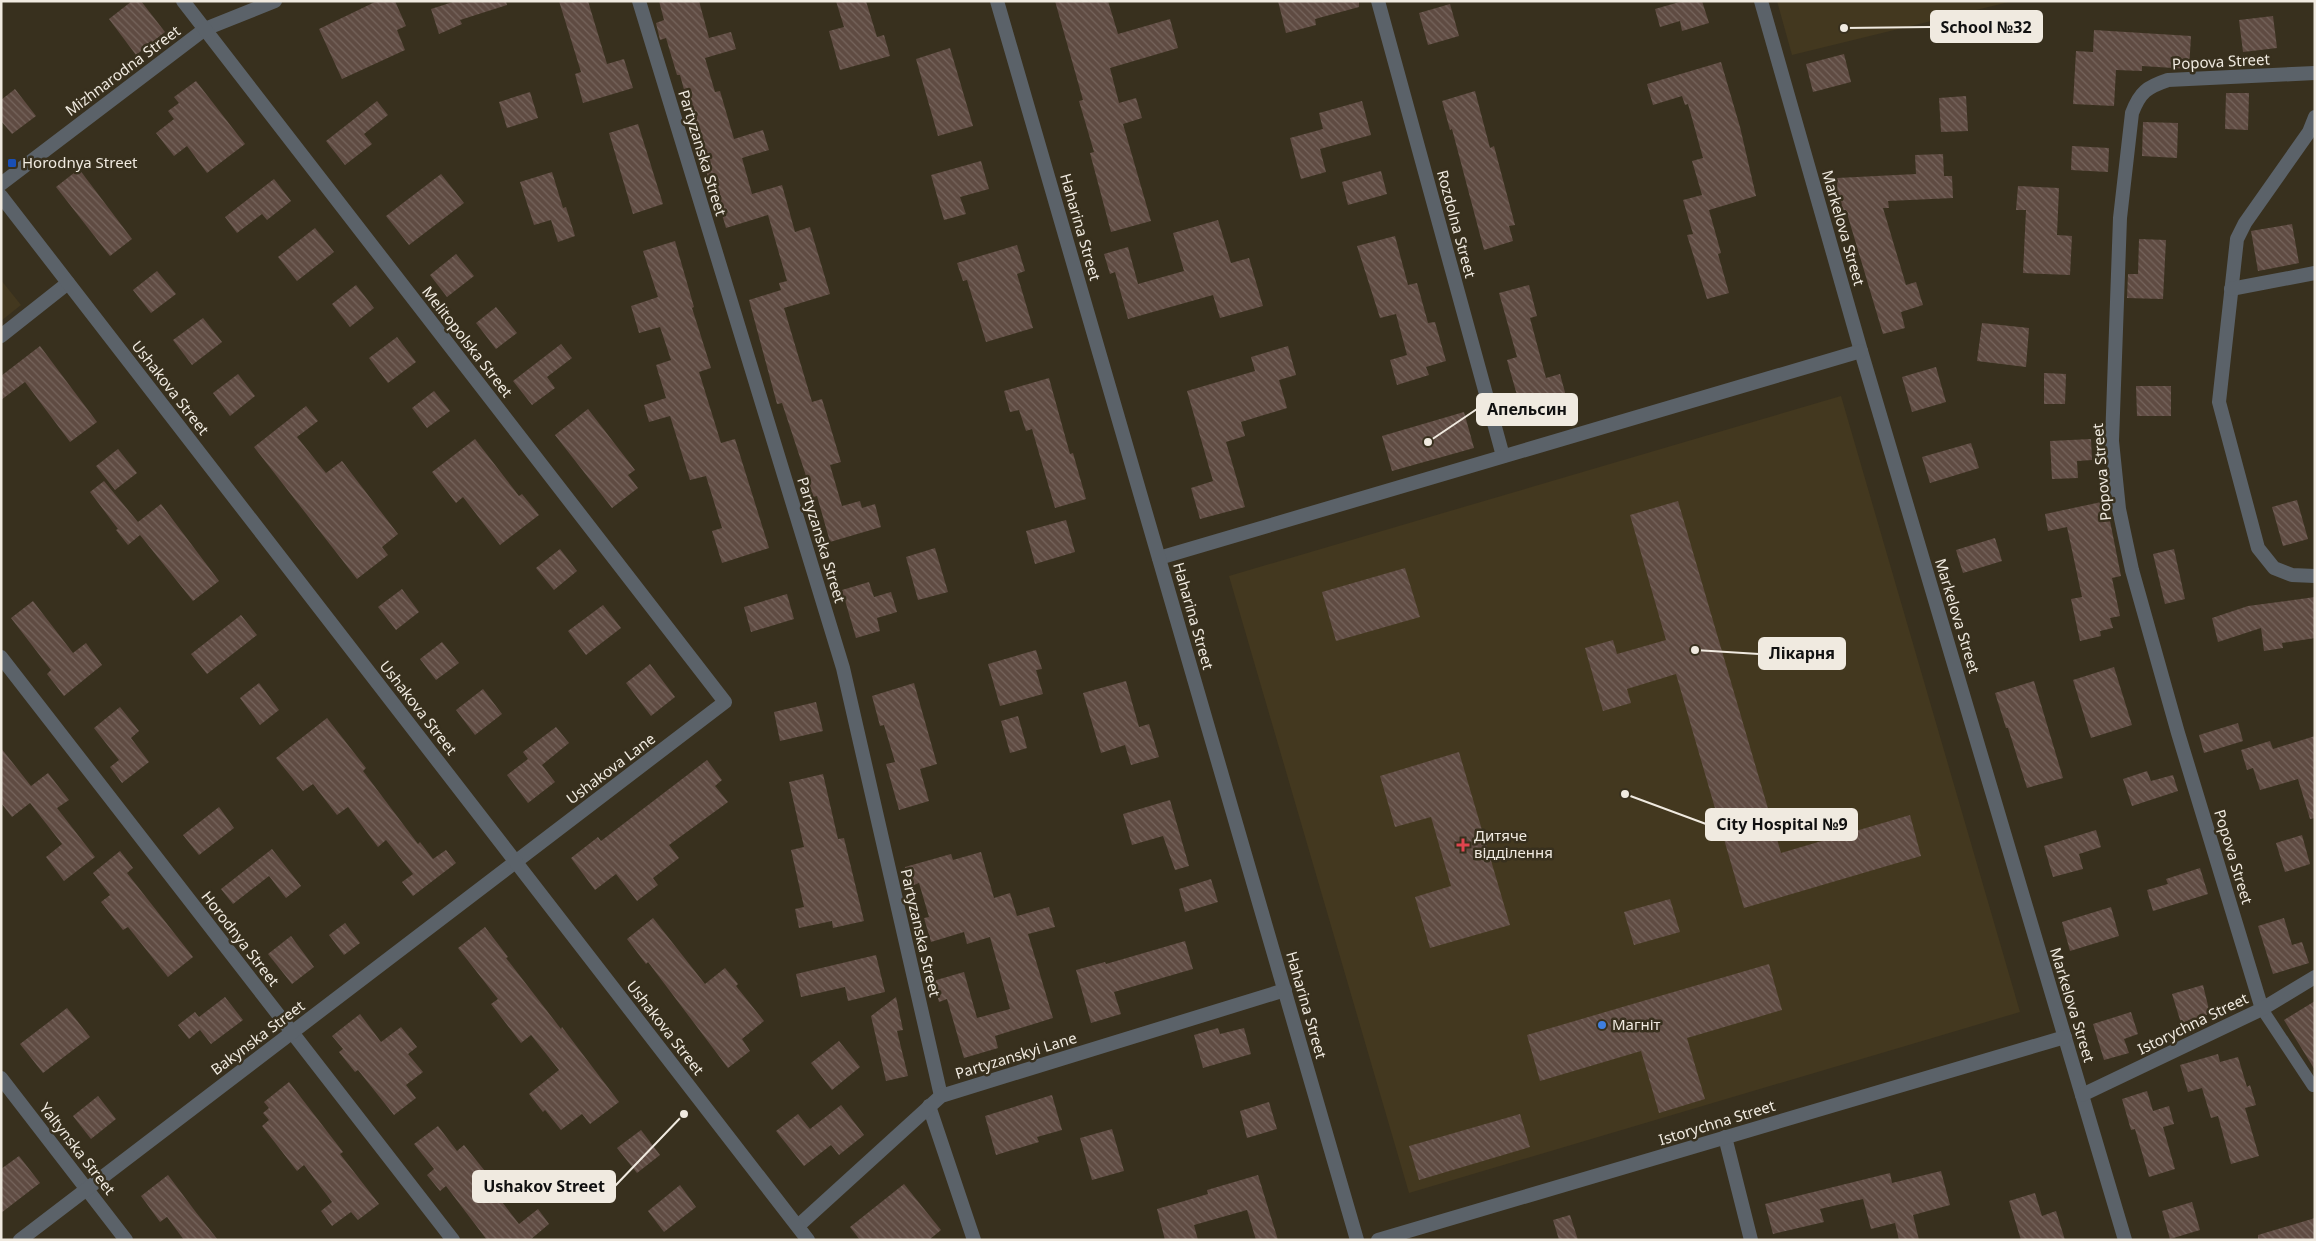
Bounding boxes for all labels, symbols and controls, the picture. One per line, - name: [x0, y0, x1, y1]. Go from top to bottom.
- callout: School №32: [1931, 11, 2042, 42]
- text: School №32: [1940, 16, 2032, 38]
- street label: Mizhnarodna Street: [61, 20, 184, 120]
- street label: Popova Street: [2172, 48, 2271, 74]
- street label: Partyzanska Street: [674, 87, 732, 219]
- place label: Horodnya Street: [22, 152, 138, 172]
- marker: Horodnya Street: [6, 157, 18, 169]
- street label: Rozdolna Street: [1433, 168, 1481, 280]
- street label: Markelova Street: [1818, 168, 1870, 288]
- street label: Haharina Street: [1056, 171, 1106, 283]
- street label: Melitopolska Street: [418, 282, 518, 402]
- street label: Ushakova Street: [128, 336, 214, 439]
- callout: Апельсин: [1477, 394, 1577, 425]
- text: Апельсин: [1487, 398, 1567, 420]
- street label: Popova Street: [2087, 422, 2115, 522]
- street label: Partyzanska Street: [793, 474, 851, 606]
- street label: Markelova Street: [1931, 556, 1985, 676]
- street label: Haharina Street: [1169, 560, 1219, 672]
- callout: Лікарня: [1759, 638, 1845, 669]
- text: Лікарня: [1769, 642, 1835, 664]
- street label: Ushakova Street: [376, 656, 462, 759]
- street label: Ushakova Lane: [562, 728, 659, 808]
- street label: Popova Street: [2210, 807, 2258, 907]
- callout: City Hospital №9: [1706, 809, 1857, 840]
- text: City Hospital №9: [1716, 813, 1848, 835]
- place label: Дитяче відділення: [1474, 825, 1553, 862]
- marker: Дитяче відділення: [1456, 838, 1470, 852]
- street label: Partyzanska Street: [897, 867, 946, 999]
- street label: Horodnya Street: [197, 887, 285, 991]
- street label: Markelova Street: [2046, 945, 2100, 1065]
- street label: Haharina Street: [1282, 949, 1332, 1061]
- street label: Ushakova Street: [623, 976, 709, 1079]
- street label: Istorychna Street: [2134, 987, 2252, 1059]
- street label: Bakynska Street: [206, 995, 309, 1079]
- place label: Магніт: [1612, 1014, 1661, 1034]
- marker: Магніт: [1596, 1019, 1608, 1031]
- street label: Partyzanskyi Lane: [952, 1027, 1079, 1083]
- street label: Istorychna Street: [1656, 1095, 1778, 1149]
- street label: Yaltynska Street: [36, 1098, 120, 1199]
- callout: Ushakov Street: [473, 1171, 615, 1202]
- text: Ushakov Street: [483, 1175, 605, 1197]

